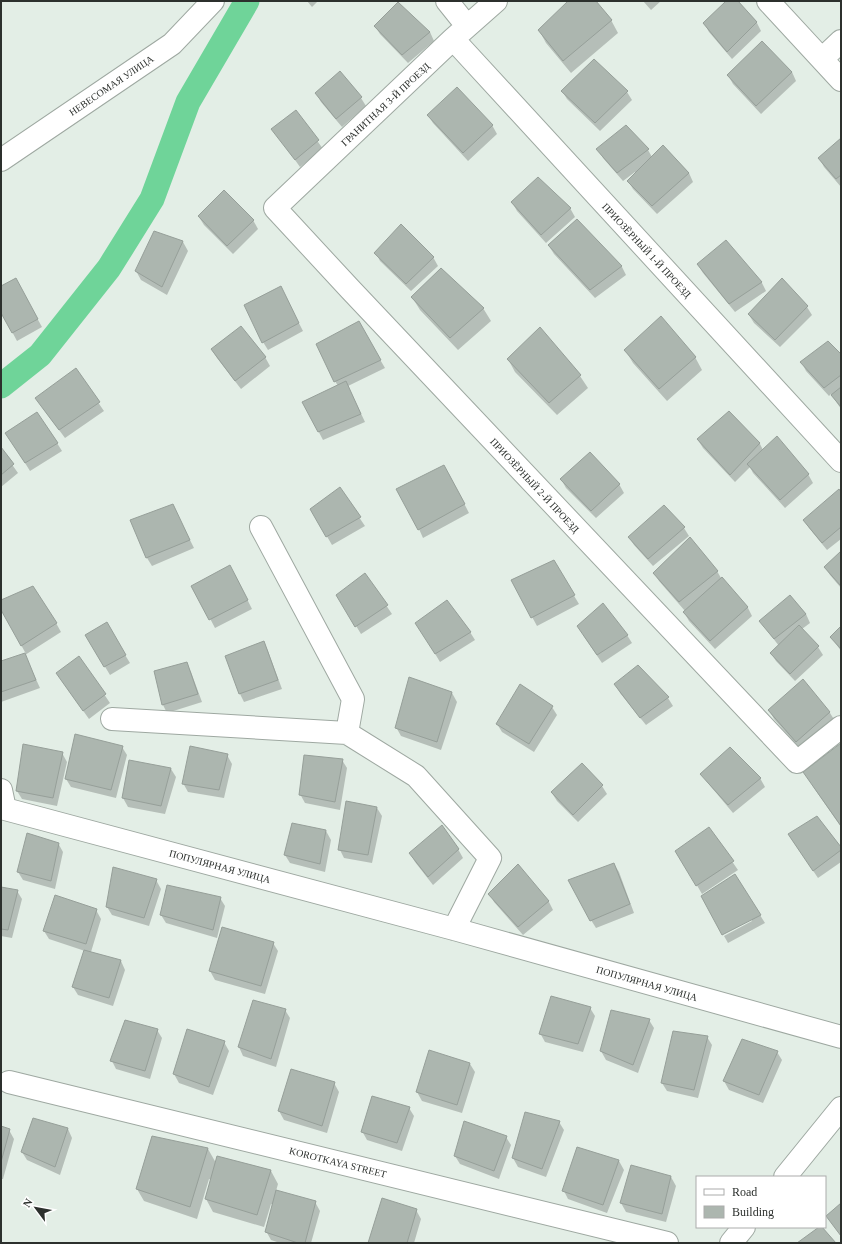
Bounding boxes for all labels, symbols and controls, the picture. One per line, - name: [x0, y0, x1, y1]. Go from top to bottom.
- street label: НЕВЕСОМАЯ УЛИЦА: [67, 53, 156, 118]
- street label: ГРАНИТНАЯ 3-Й ПРОЕЗД: [339, 60, 432, 148]
- street label: ПРИОЗЁРНЫЙ 1-Й ПРОЕЗД: [600, 201, 693, 300]
- street label: ПРИОЗЁРНЫЙ 2-Й ПРОЕЗД: [488, 436, 581, 535]
- street label: ПОПУЛЯРНАЯ УЛИЦА: [168, 848, 273, 886]
- street label: ПОПУЛЯРНАЯ УЛИЦА: [595, 964, 699, 1003]
- street label: KOROTKAYA STREET: [288, 1145, 388, 1180]
- legend: [696, 1176, 826, 1228]
- text: Road: [732, 1185, 757, 1199]
- north arrow: [16, 1188, 56, 1228]
- text: N: [20, 1196, 35, 1209]
- text: Building: [732, 1205, 774, 1219]

